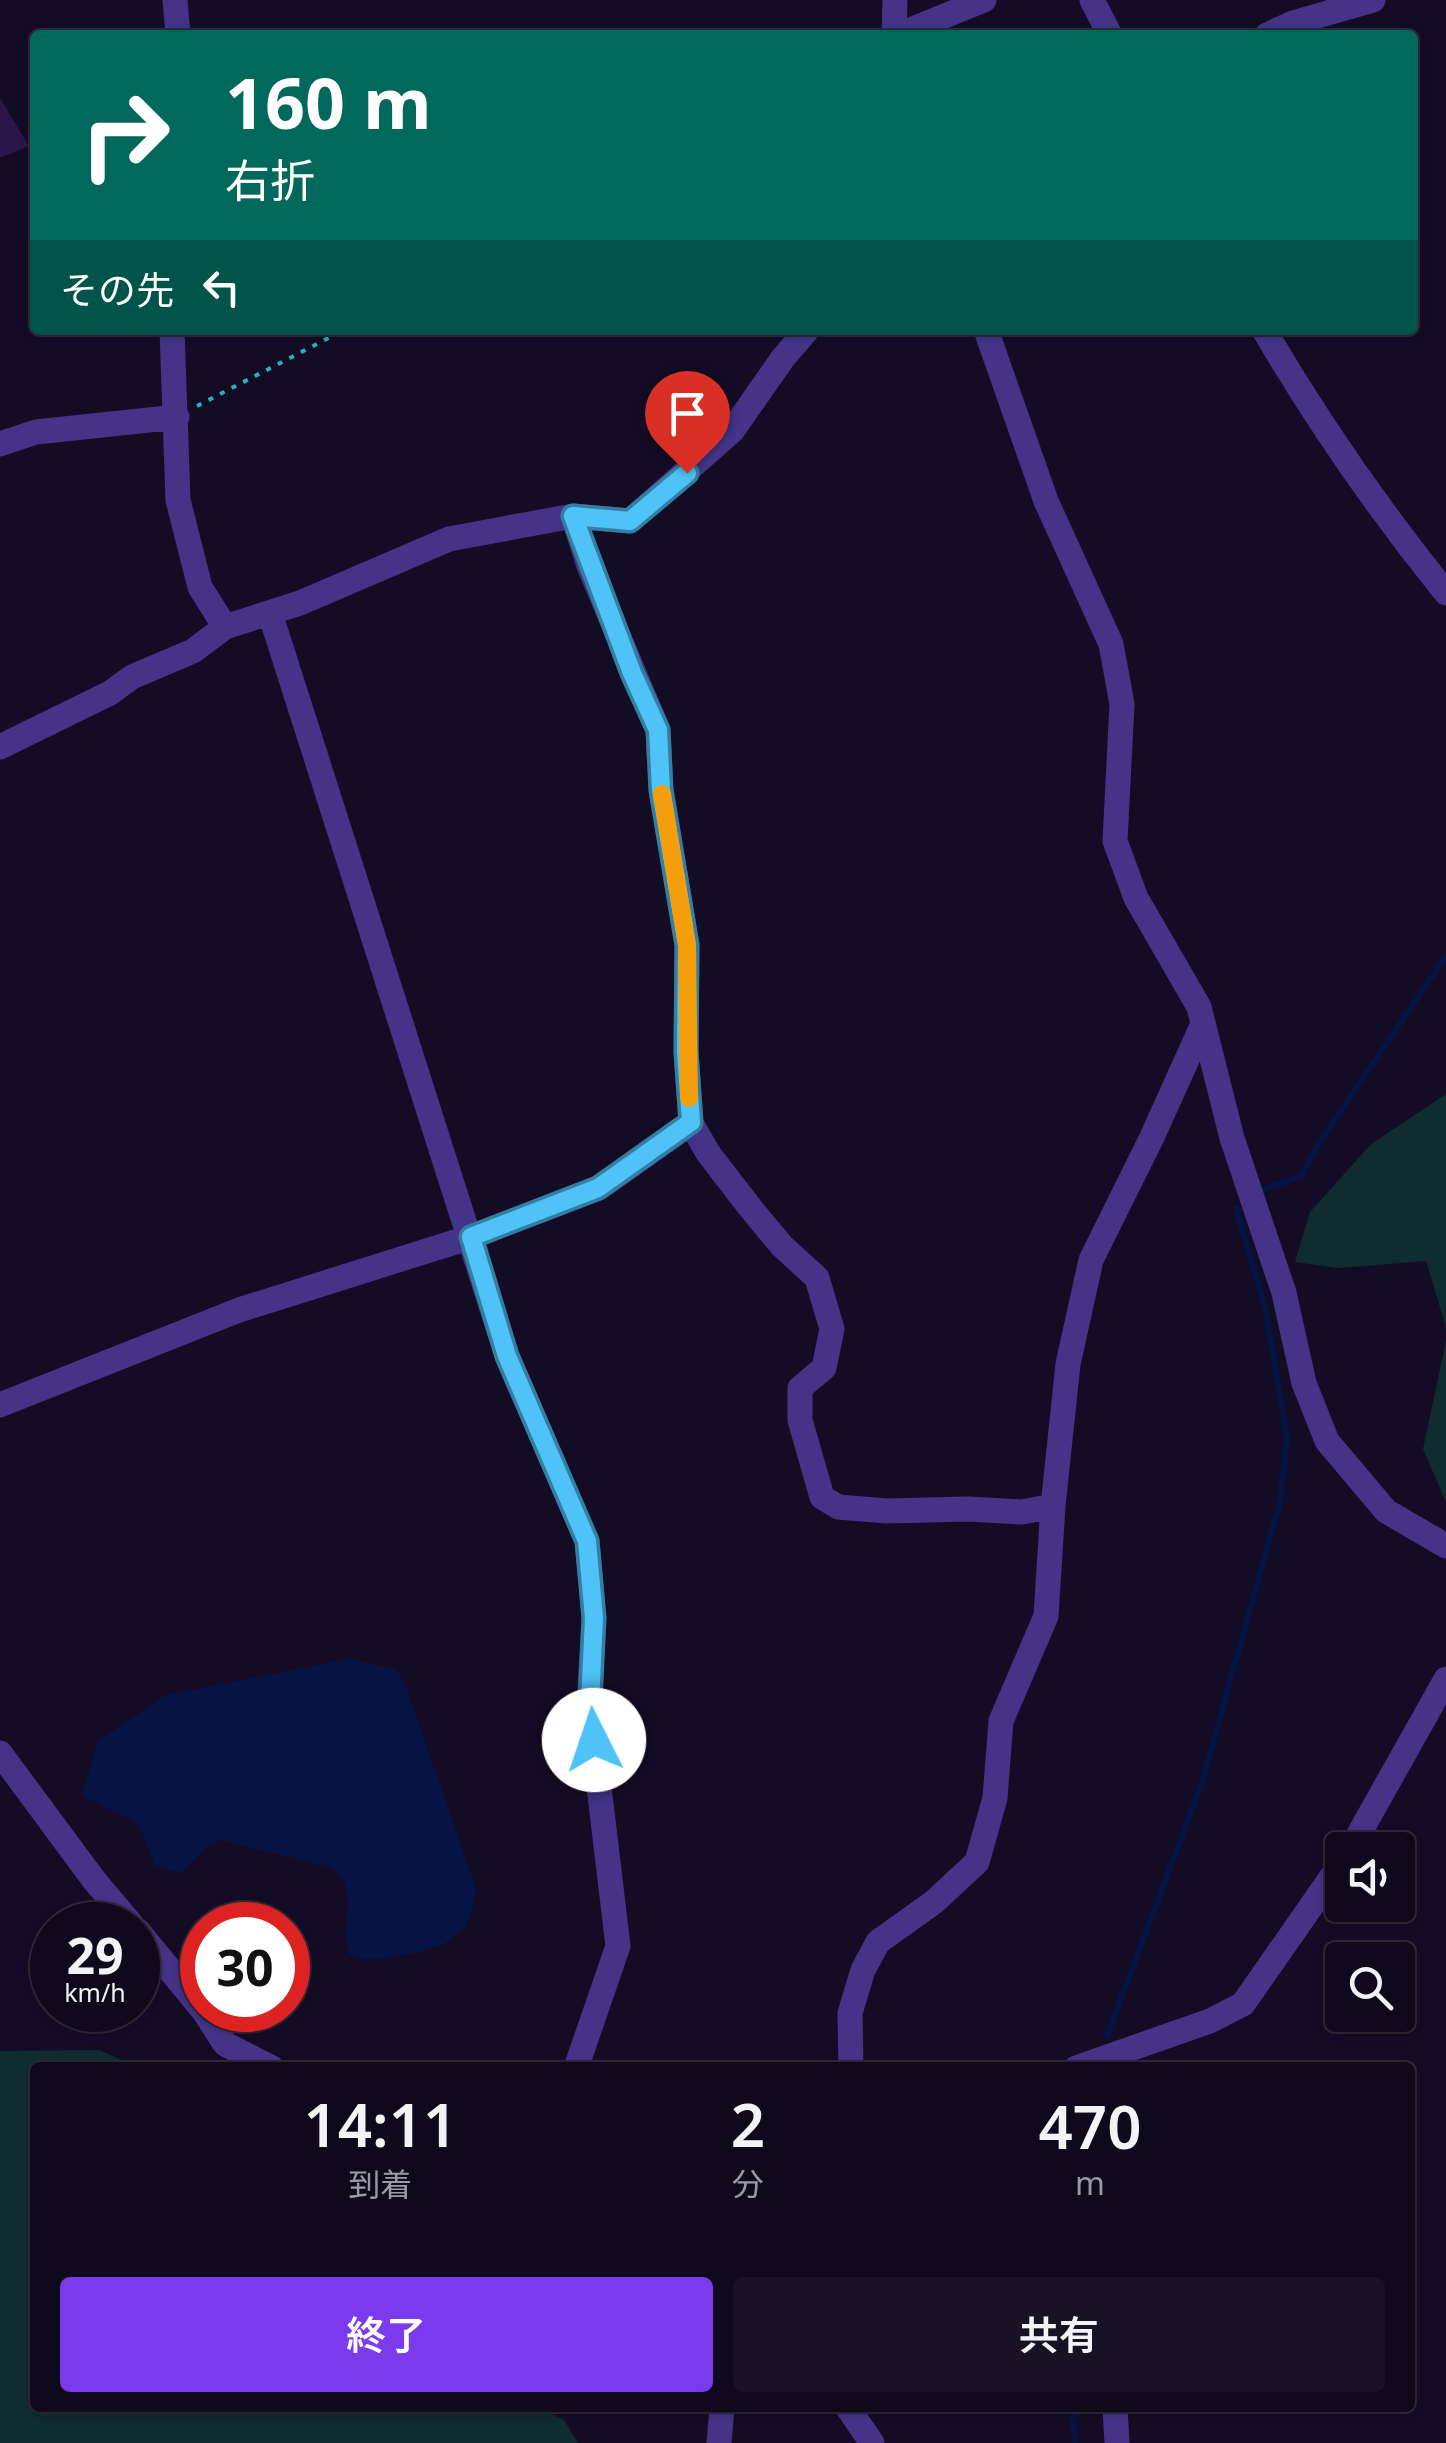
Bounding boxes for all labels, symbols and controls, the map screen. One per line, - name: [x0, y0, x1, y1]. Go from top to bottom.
- text: 160 m: [225, 54, 432, 150]
- icon: right: [60, 70, 190, 200]
- text: 右折: [225, 149, 315, 210]
- icon: left: [194, 260, 249, 315]
- text: その先: [60, 263, 174, 315]
- pin: [645, 371, 730, 474]
- icon: arrive: [660, 386, 715, 441]
- position arrow: [542, 1688, 646, 1792]
- map controls: [1325, 1832, 1415, 2032]
- button: sound: [1325, 1832, 1415, 1922]
- speed limit sign: 30: [180, 1902, 310, 2032]
- text: 29: [66, 1921, 124, 1989]
- button: search: [1325, 1942, 1415, 2032]
- text: km/h: [64, 1975, 126, 2009]
- text: 14:11: [303, 2083, 457, 2165]
- text: 2: [731, 2083, 765, 2165]
- text: 470: [1039, 2085, 1142, 2167]
- text: m: [1075, 2161, 1105, 2204]
- text: 到着: [348, 2162, 412, 2205]
- text: 分: [732, 2162, 764, 2205]
- button: 終了: [60, 2277, 713, 2392]
- button: 共有: [733, 2277, 1385, 2392]

